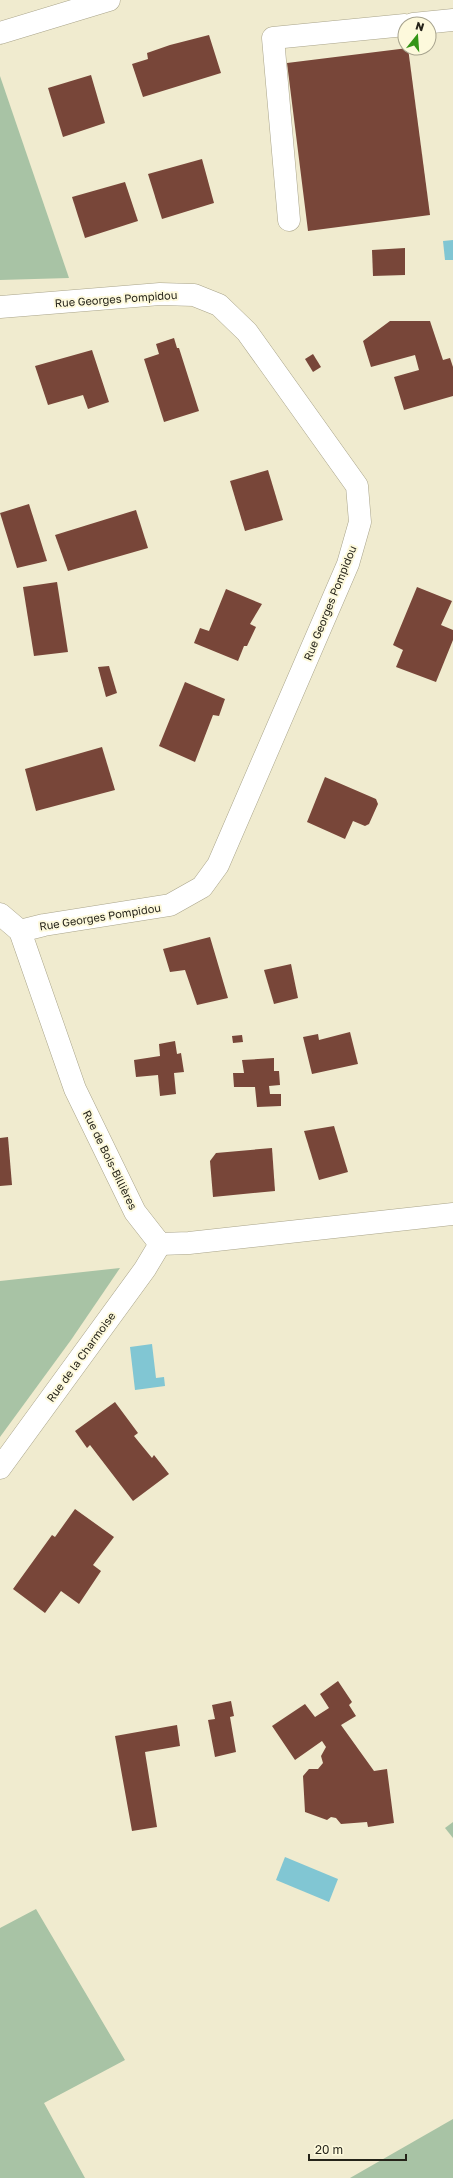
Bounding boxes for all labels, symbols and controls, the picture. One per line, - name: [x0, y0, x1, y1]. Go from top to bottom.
- north arrow: [397, 16, 437, 56]
- text: N: [414, 19, 426, 33]
- street label: Rue Georges Pompidou: [54, 288, 178, 309]
- street label: Rue Georges Pompidou: [300, 543, 359, 662]
- street label: Rue Georges Pompidou: [38, 900, 162, 933]
- street label: Rue de Bois-Billières: [81, 1108, 140, 1212]
- street label: Rue de la Charmoise: [44, 1309, 117, 1404]
- scale bar: [309, 2136, 406, 2162]
- text: 20 m: [315, 2142, 343, 2157]

